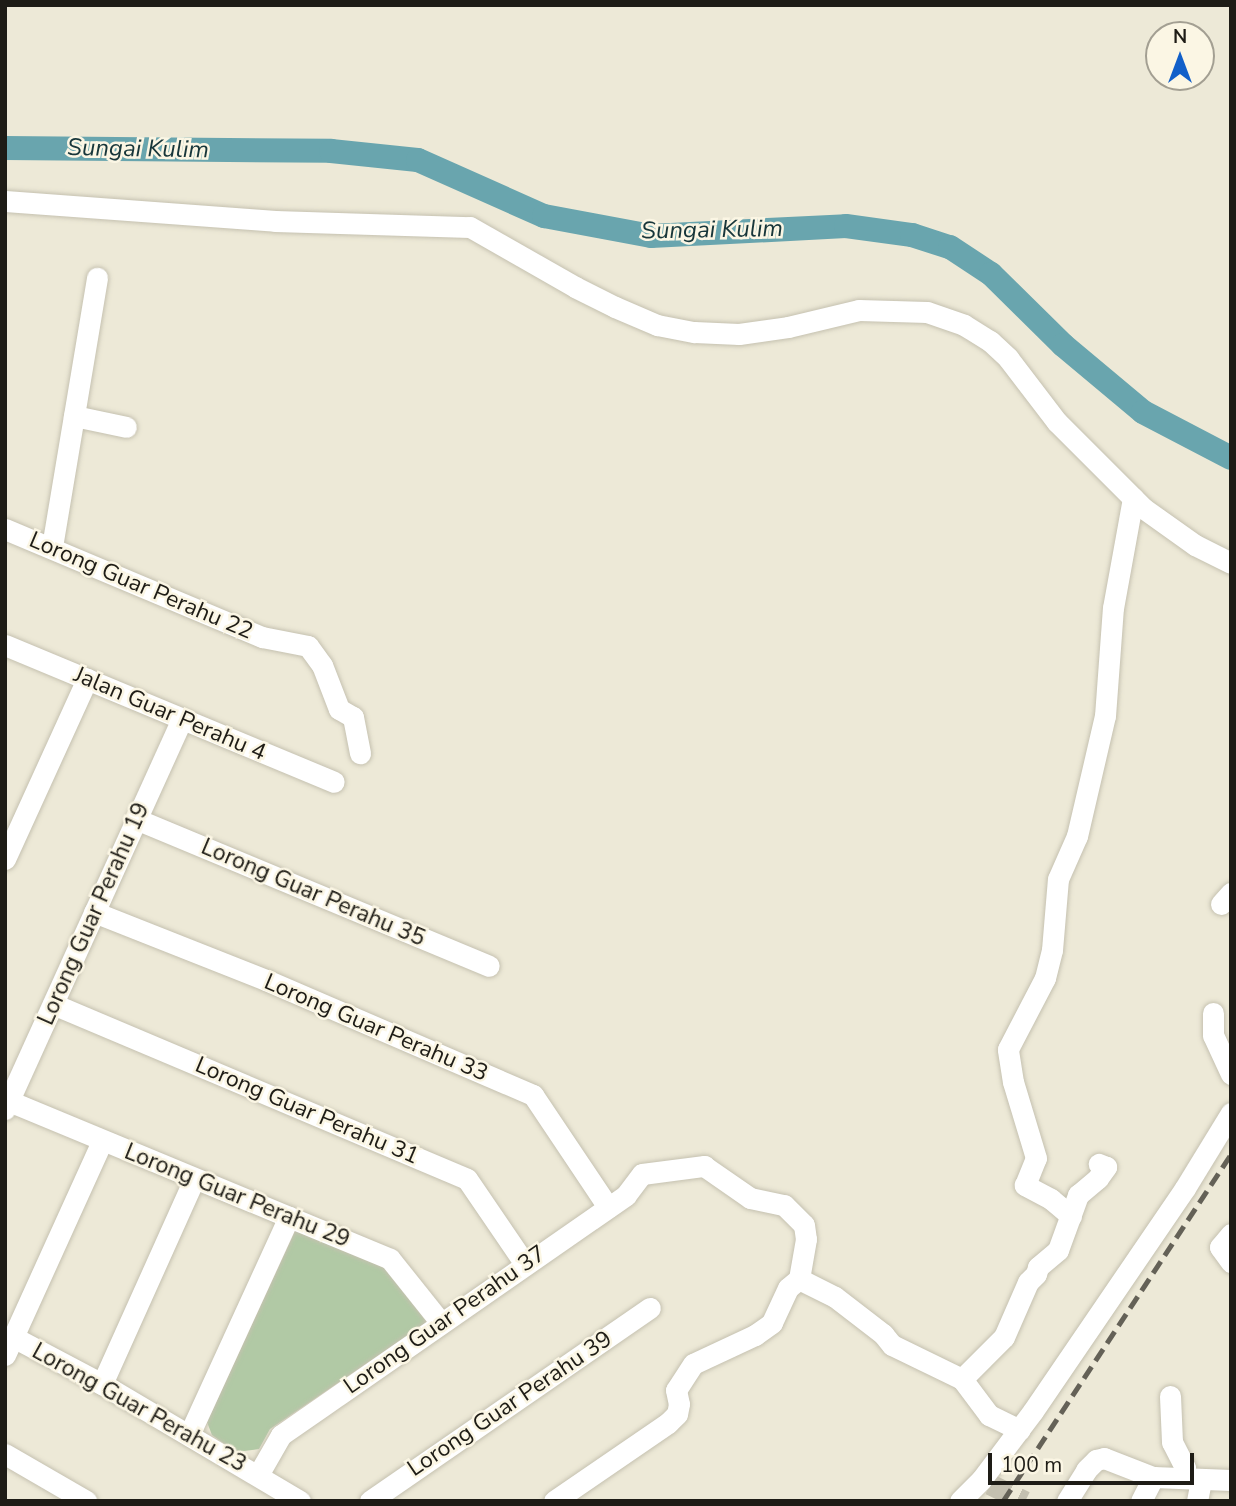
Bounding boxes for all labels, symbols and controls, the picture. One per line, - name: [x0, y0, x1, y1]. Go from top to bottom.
- north arrow: [1145, 21, 1215, 91]
- text: N: [1173, 24, 1187, 50]
- water label: Sungai Kulim: [67, 133, 209, 165]
- water label: Sungai Kulim: [641, 214, 783, 246]
- street label: Lorong Guar Perahu 22: [25, 526, 257, 646]
- street label: Jalan Guar Perahu 4: [70, 661, 270, 767]
- street label: Lorong Guar Perahu 19: [32, 799, 156, 1029]
- street label: Lorong Guar Perahu 35: [197, 833, 429, 953]
- street label: Lorong Guar Perahu 33: [260, 968, 492, 1088]
- street label: Lorong Guar Perahu 31: [191, 1051, 423, 1171]
- street label: Lorong Guar Perahu 29: [120, 1138, 354, 1254]
- street label: Lorong Guar Perahu 37: [339, 1240, 551, 1400]
- street label: Lorong Guar Perahu 39: [403, 1325, 617, 1483]
- street label: Lorong Guar Perahu 23: [27, 1338, 251, 1478]
- scale bar: [991, 1440, 1198, 1484]
- text: 100 m: [1001, 1451, 1062, 1479]

